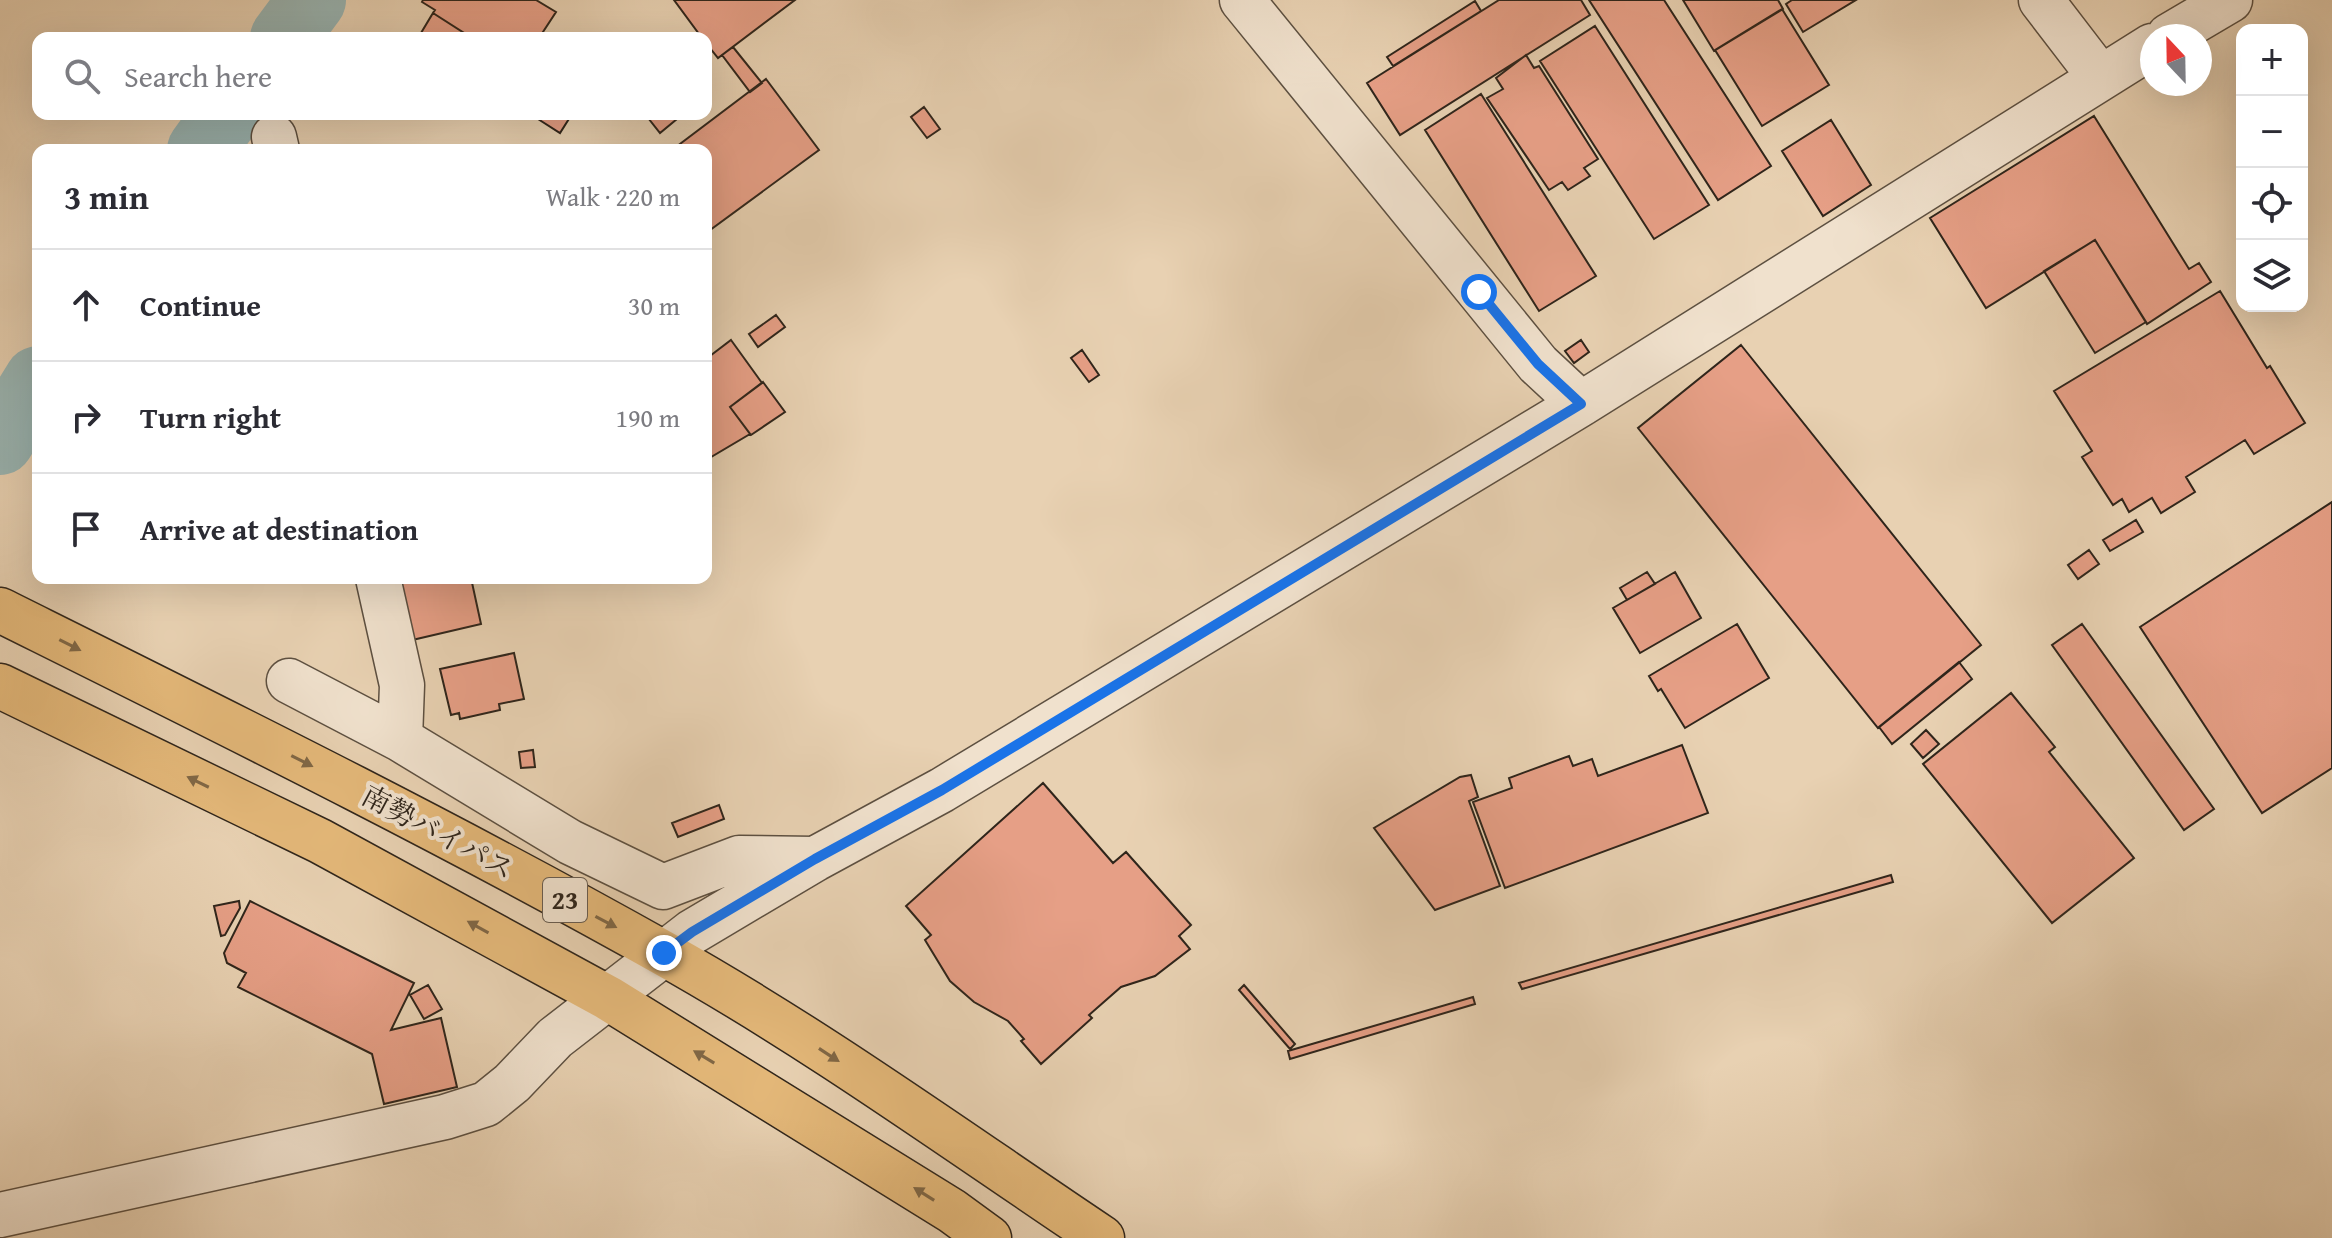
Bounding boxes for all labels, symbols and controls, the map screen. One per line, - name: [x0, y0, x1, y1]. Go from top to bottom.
- north arrow: [2140, 24, 2212, 96]
- map controls: [2236, 24, 2308, 312]
- button: +: [2236, 24, 2308, 96]
- search box: [32, 32, 712, 120]
- icon: search: [60, 54, 104, 98]
- text: Search here: [124, 54, 272, 98]
- button: −: [2236, 96, 2308, 168]
- button: locate: [2236, 168, 2308, 240]
- text: 3 min: [64, 172, 149, 221]
- text: Walk · 220 m: [546, 177, 680, 216]
- button: layers: [2236, 240, 2308, 312]
- route start: [1461, 274, 1497, 310]
- icon: ahead: [64, 283, 108, 327]
- text: Continue: [140, 283, 261, 327]
- text: 30 m: [628, 286, 680, 325]
- icon: right: [64, 395, 108, 439]
- text: Turn right: [140, 395, 281, 439]
- text: 190 m: [615, 398, 680, 437]
- icon: arrive: [64, 507, 108, 551]
- text: Arrive at destination: [140, 507, 418, 551]
- one-way arrow: [58, 638, 81, 651]
- one-way arrow: [291, 754, 314, 768]
- street label: 南勢バイパス: [355, 774, 522, 889]
- one-way arrow: [186, 775, 209, 789]
- road number: 23: [543, 878, 587, 922]
- one-way arrow: [595, 915, 617, 929]
- one-way arrow: [467, 921, 489, 935]
- route end: [646, 935, 682, 971]
- one-way arrow: [819, 1048, 840, 1063]
- one-way arrow: [693, 1049, 714, 1064]
- one-way arrow: [914, 1186, 935, 1201]

